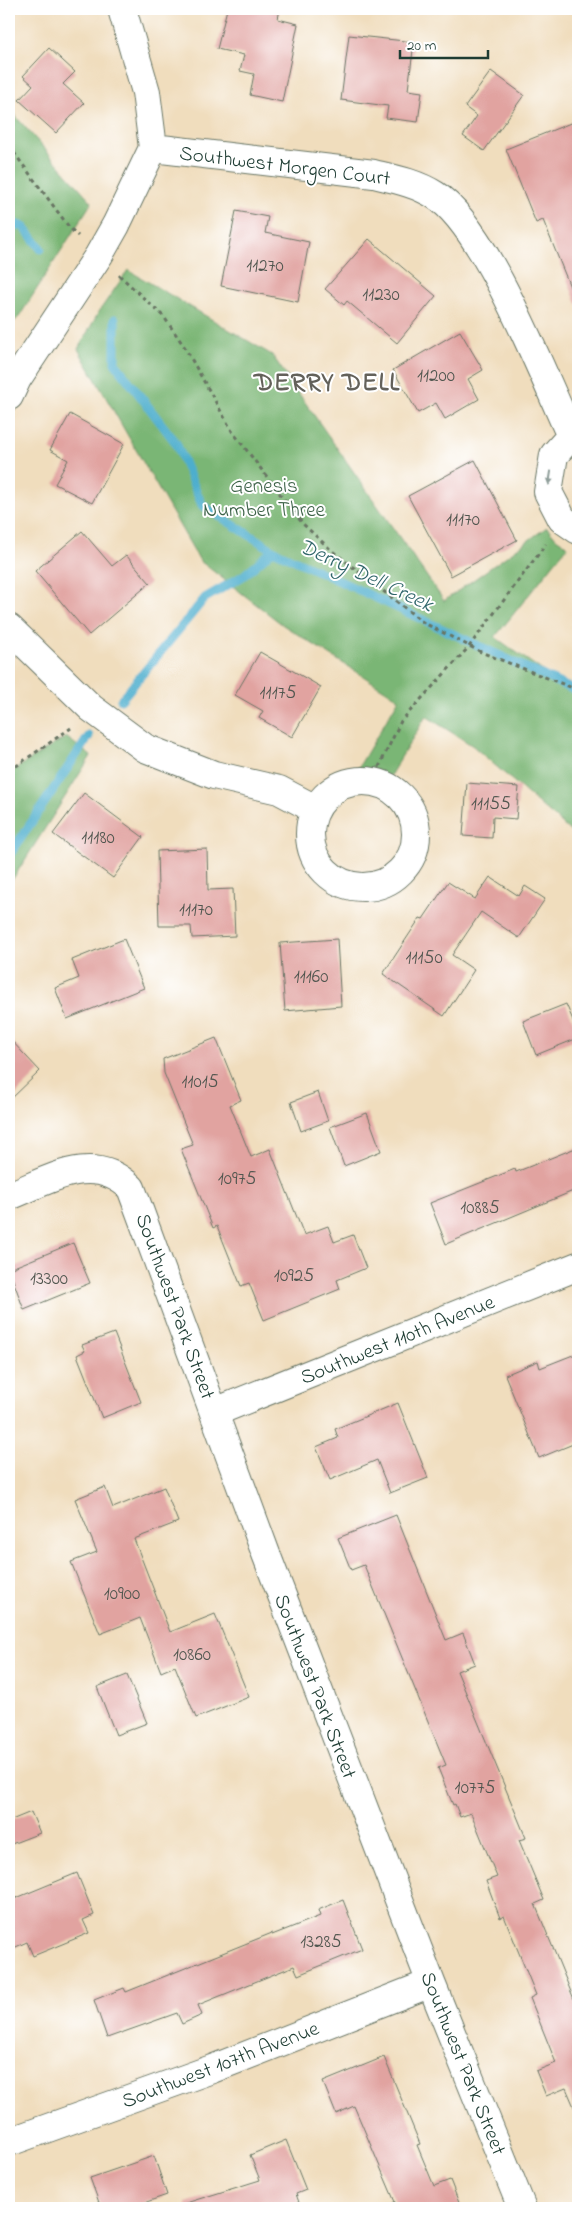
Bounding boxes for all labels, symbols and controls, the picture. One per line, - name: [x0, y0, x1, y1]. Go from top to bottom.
- scale bar: [400, 28, 487, 60]
- text: 20 m: [407, 35, 437, 57]
- street label: Southwest Morgen Court: [177, 139, 392, 197]
- house number: 11270: [246, 253, 284, 280]
- house number: 11230: [362, 282, 400, 309]
- house number: 11200: [417, 363, 455, 390]
- district label: DERRY DELL: [253, 365, 400, 403]
- one-way arrow: [546, 470, 554, 486]
- park label: Genesis Number Three: [203, 472, 326, 526]
- house number: 11170: [446, 507, 480, 534]
- water label: Derry Dell Creek: [293, 532, 439, 622]
- house number: 11175: [260, 680, 297, 707]
- house number: 11155: [471, 791, 511, 818]
- house number: 11180: [81, 825, 115, 852]
- house number: 11170: [179, 897, 213, 924]
- house number: 11150: [405, 945, 443, 972]
- house number: 11160: [294, 964, 328, 991]
- house number: 11015: [181, 1069, 219, 1096]
- house number: 10975: [218, 1166, 256, 1193]
- house number: 10885: [460, 1195, 500, 1222]
- street label: Southwest Park Street: [127, 1210, 222, 1404]
- house number: 10925: [274, 1263, 314, 1290]
- house number: 13300: [30, 1266, 68, 1293]
- street label: Southwest 110th Avenue: [296, 1288, 500, 1394]
- house number: 10900: [104, 1581, 140, 1608]
- street label: Southwest Park Street: [265, 1590, 363, 1783]
- house number: 10860: [173, 1642, 211, 1669]
- house number: 10775: [455, 1775, 496, 1802]
- house number: 13285: [300, 1929, 342, 1956]
- street label: Southwest Park Street: [412, 1967, 513, 2160]
- street label: Southwest 107th Avenue: [118, 2014, 324, 2117]

